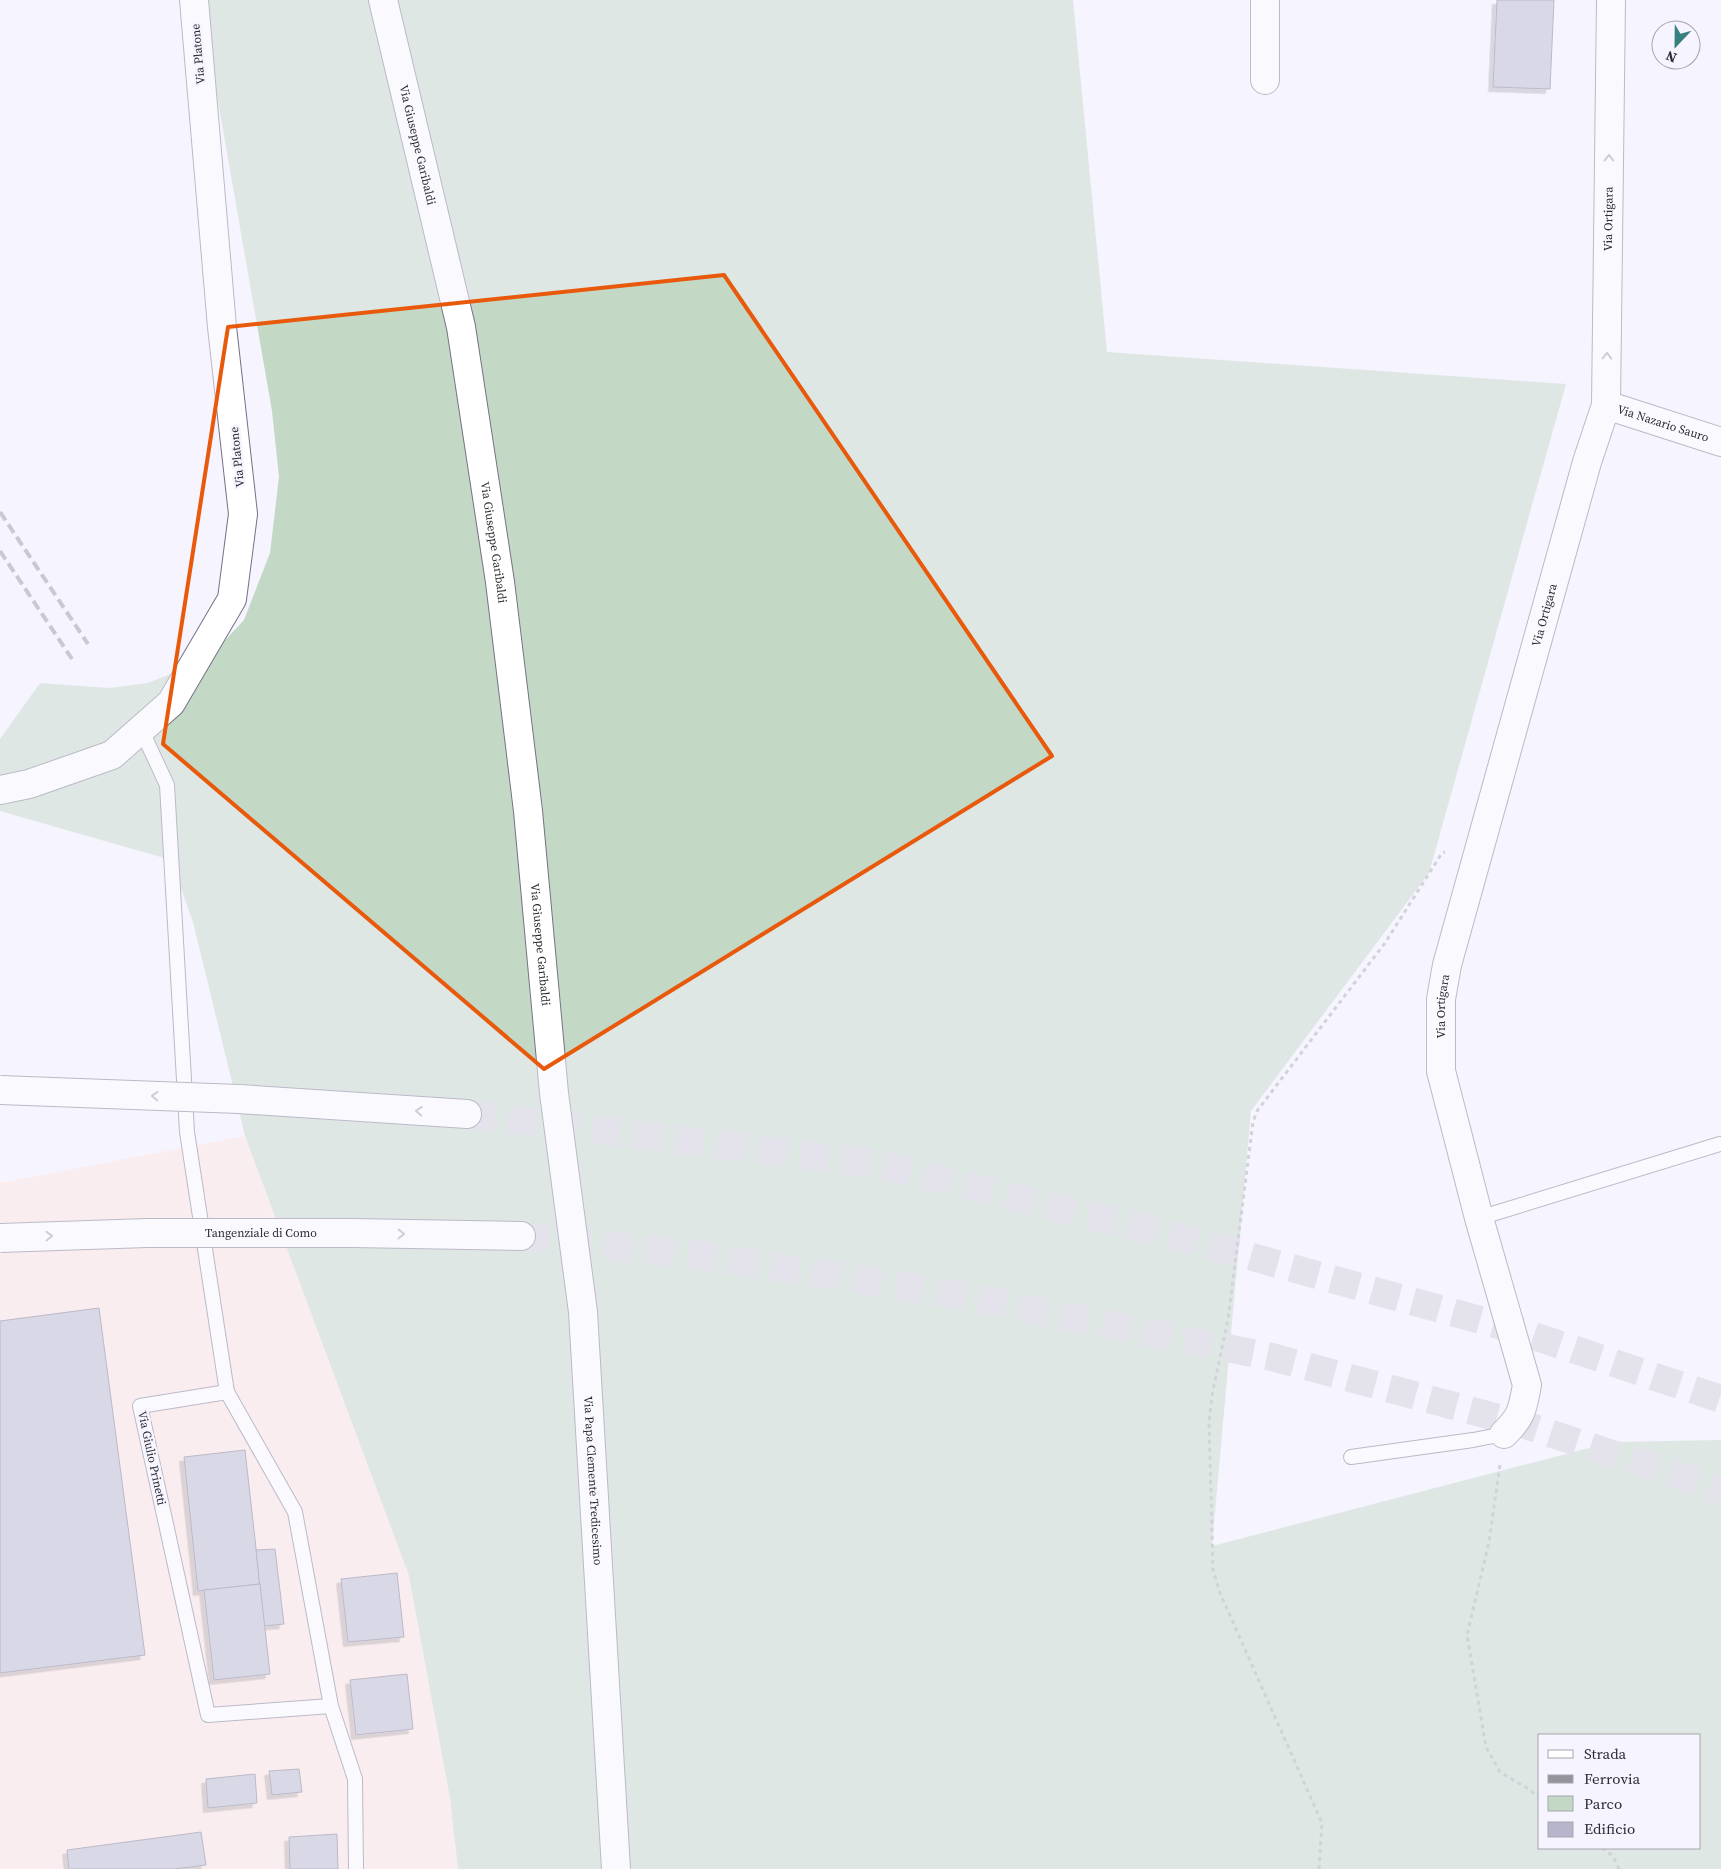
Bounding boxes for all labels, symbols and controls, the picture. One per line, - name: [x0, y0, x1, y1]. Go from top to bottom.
- north arrow: [1651, 20, 1701, 70]
- street label: Via Platone: [187, 23, 209, 85]
- text: N: [1663, 46, 1680, 68]
- street label: Via Giuseppe Garibaldi: [396, 83, 440, 207]
- one-way arrow: [1604, 154, 1614, 162]
- street label: Via Ortigara: [1600, 186, 1617, 251]
- one-way arrow: [1602, 352, 1612, 360]
- street label: Via Nazario Sauro: [1615, 401, 1711, 446]
- street label: Via Platone: [226, 426, 248, 488]
- street label: Via Giuseppe Garibaldi: [477, 480, 511, 605]
- street label: Via Ortigara: [1528, 581, 1561, 648]
- street label: Via Giuseppe Garibaldi: [527, 883, 554, 1007]
- street label: Via Ortigara: [1433, 972, 1453, 1038]
- one-way arrow: [151, 1091, 158, 1101]
- one-way arrow: [414, 1105, 422, 1116]
- street label: Tangenziale di Como: [205, 1225, 317, 1241]
- one-way arrow: [398, 1229, 406, 1239]
- one-way arrow: [45, 1231, 53, 1241]
- street label: Via Papa Clemente Tredicesimo: [580, 1396, 606, 1566]
- street label: Via Giulio Prinetti: [134, 1409, 170, 1507]
- legend: [1538, 1734, 1701, 1849]
- text: Strada: [1584, 1743, 1627, 1764]
- text: Ferrovia: [1584, 1768, 1641, 1789]
- text: Parco: [1584, 1793, 1622, 1814]
- text: Edificio: [1584, 1818, 1635, 1839]

